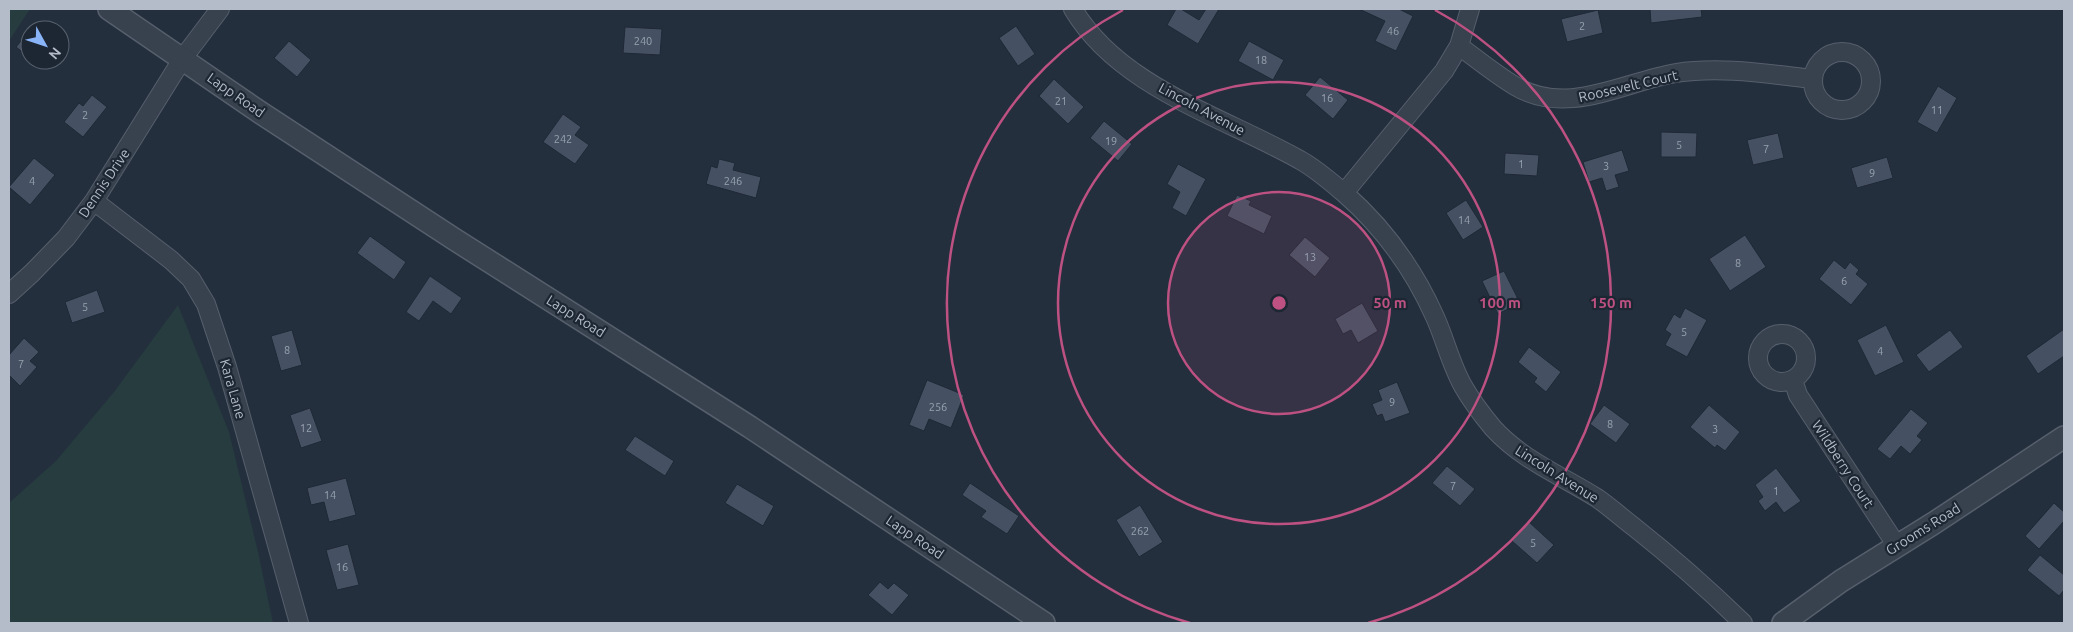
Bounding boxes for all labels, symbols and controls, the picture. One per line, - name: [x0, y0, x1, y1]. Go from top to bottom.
- north arrow: [20, 20, 70, 70]
- house number: 2: [1579, 20, 1585, 32]
- house number: 46: [1387, 25, 1399, 37]
- house number: 240: [634, 35, 652, 47]
- text: N: [45, 44, 64, 63]
- house number: 18: [1255, 54, 1267, 66]
- street label: Roosevelt Court: [1577, 67, 1680, 105]
- street label: Lapp Road: [204, 69, 268, 121]
- street label: Lincoln Avenue: [1156, 80, 1248, 138]
- house number: 16: [1321, 92, 1333, 104]
- house number: 21: [1055, 95, 1067, 107]
- house number: 11: [1931, 104, 1943, 116]
- house number: 2: [82, 109, 88, 121]
- house number: 242: [554, 133, 572, 145]
- house number: 19: [1105, 135, 1117, 147]
- house number: 5: [1676, 139, 1682, 151]
- house number: 7: [1763, 143, 1769, 155]
- street label: Dennis Drive: [75, 146, 133, 220]
- house number: 1: [1518, 158, 1524, 170]
- house number: 3: [1603, 160, 1609, 172]
- house number: 9: [1869, 167, 1875, 179]
- house number: 4: [29, 175, 35, 187]
- house number: 246: [724, 175, 742, 187]
- house number: 14: [1458, 214, 1470, 226]
- house number: 13: [1304, 251, 1316, 263]
- house number: 8: [1735, 257, 1741, 269]
- house number: 6: [1841, 275, 1847, 287]
- street label: Lapp Road: [544, 292, 608, 340]
- centre of rings: [1270, 294, 1288, 312]
- text: 50 m: [1373, 294, 1407, 311]
- text: 100 m: [1479, 294, 1521, 311]
- text: 150 m: [1590, 294, 1632, 311]
- house number: 5: [82, 301, 88, 313]
- house number: 5: [1681, 326, 1687, 338]
- house number: 8: [284, 344, 290, 356]
- house number: 4: [1877, 345, 1883, 357]
- street label: Kara Lane: [217, 357, 249, 421]
- house number: 7: [18, 358, 24, 370]
- house number: 9: [1389, 396, 1395, 408]
- house number: 256: [929, 401, 947, 413]
- street label: Wildberry Court: [1809, 417, 1877, 511]
- house number: 8: [1607, 418, 1613, 430]
- house number: 12: [300, 422, 312, 434]
- house number: 3: [1712, 423, 1718, 435]
- street label: Lincoln Avenue: [1512, 442, 1602, 506]
- house number: 7: [1450, 480, 1456, 492]
- house number: 1: [1773, 485, 1779, 497]
- house number: 14: [324, 489, 336, 501]
- street label: Grooms Road: [1883, 500, 1963, 558]
- street label: Lapp Road: [883, 512, 947, 562]
- house number: 262: [1131, 525, 1149, 537]
- house number: 5: [1530, 537, 1536, 549]
- house number: 16: [336, 561, 348, 573]

